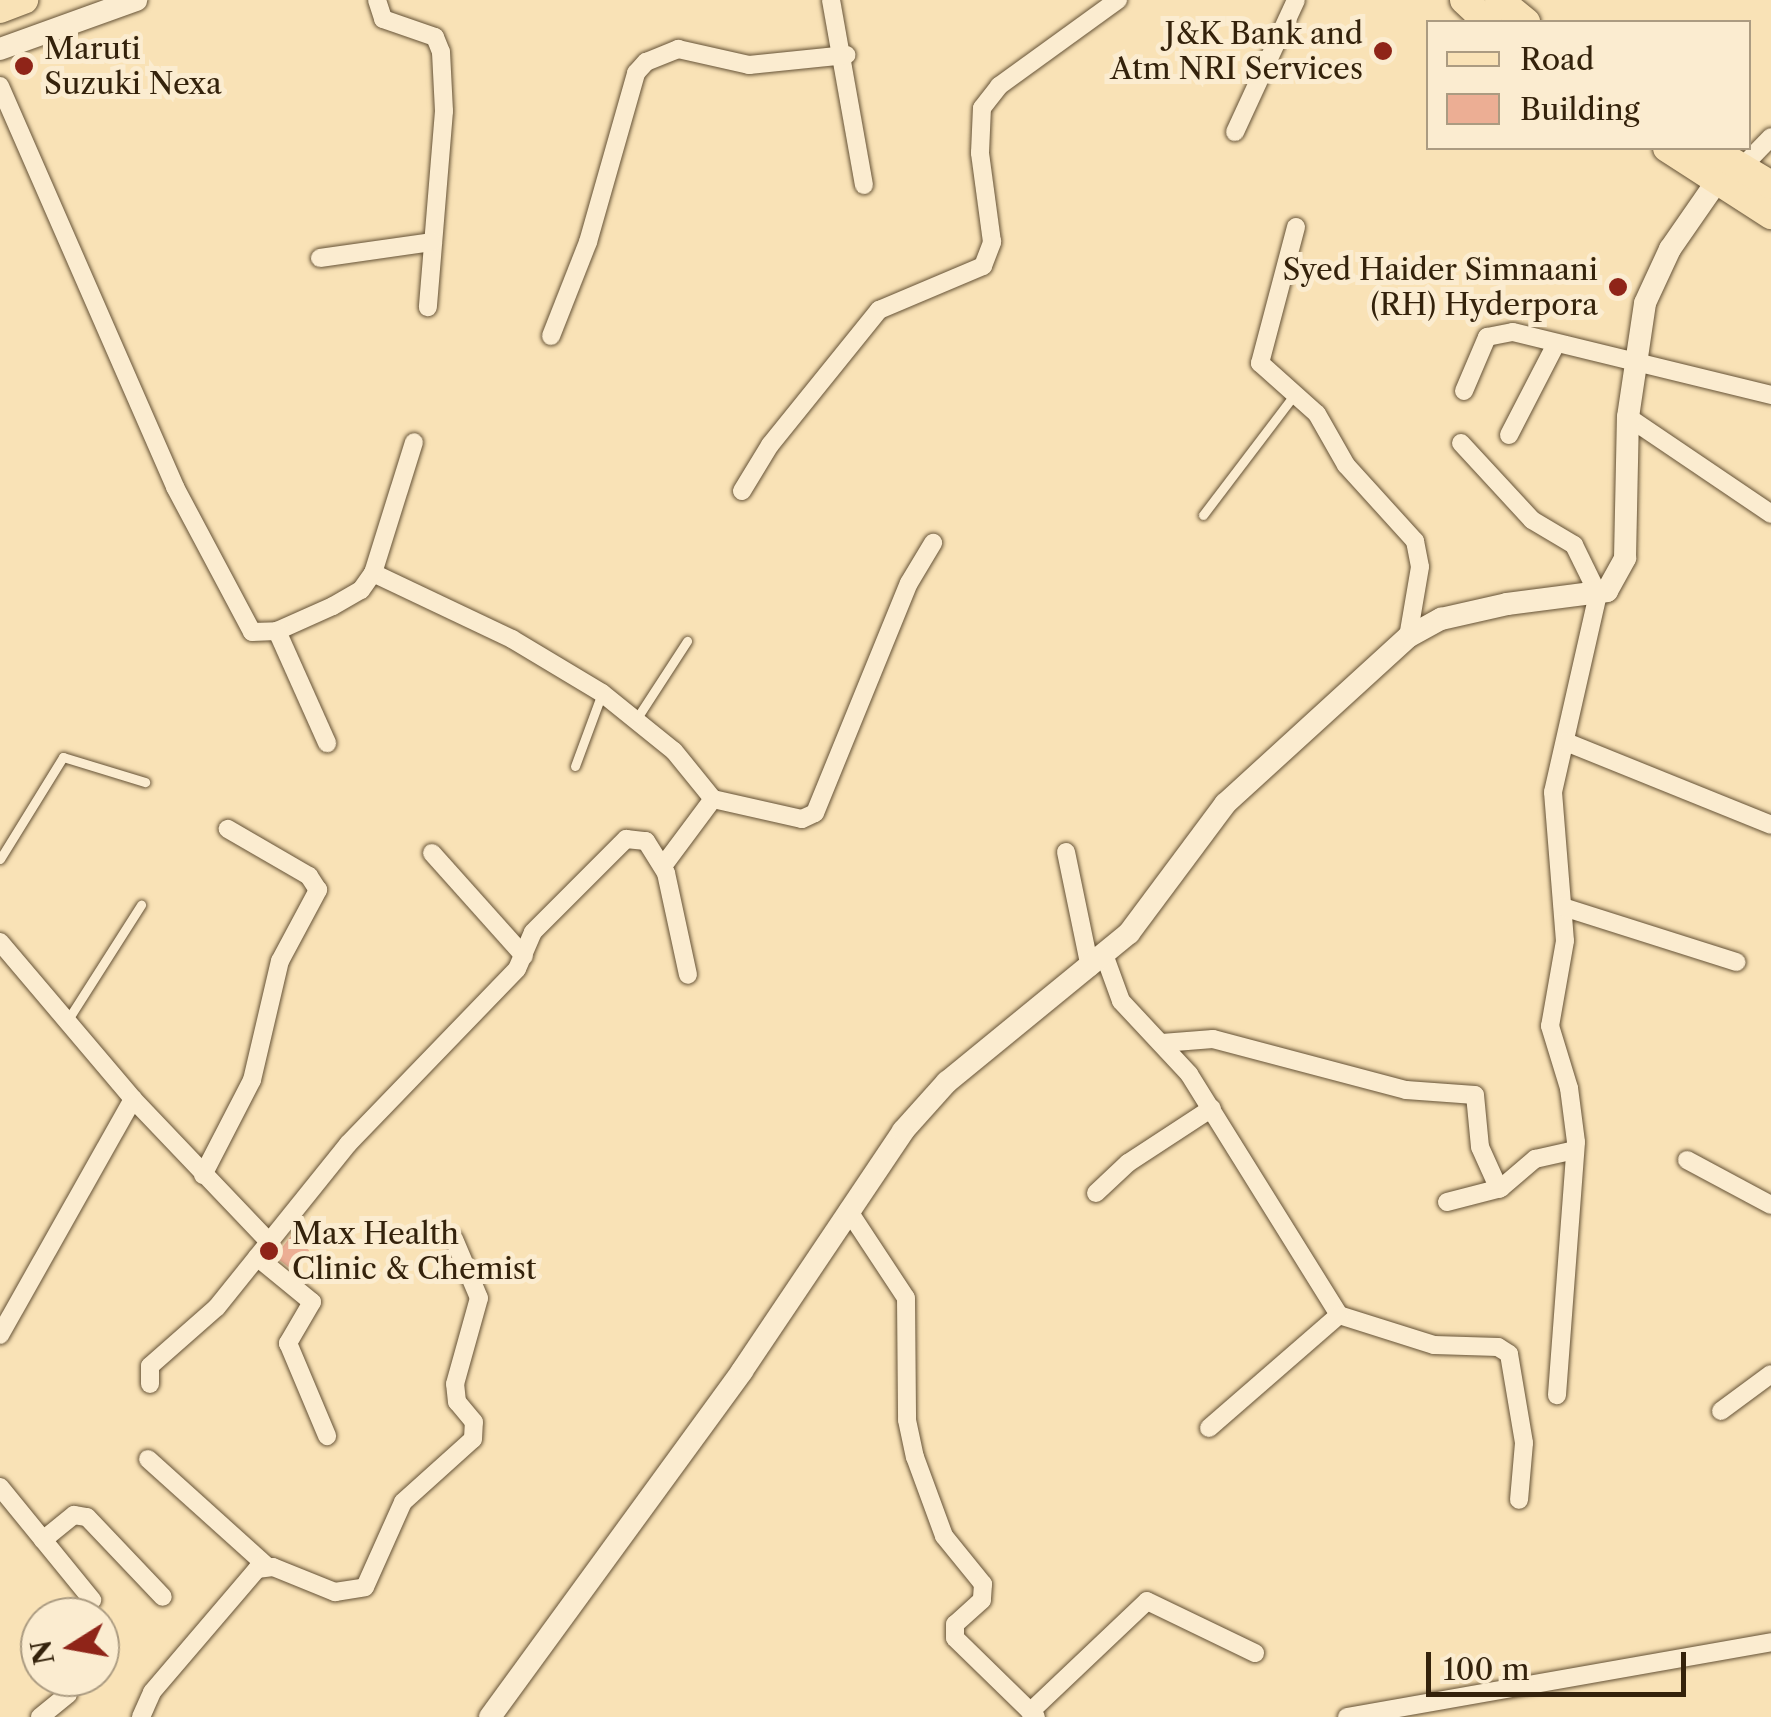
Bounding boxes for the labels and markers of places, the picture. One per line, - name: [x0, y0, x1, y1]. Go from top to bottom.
- place label: J&K Bank and Atm NRI Services: [1110, 16, 1363, 86]
- place label: Maruti Suzuki Nexa: [44, 31, 222, 102]
- marker: J&K Bank and Atm NRI Services: [1372, 40, 1394, 62]
- marker: Maruti Suzuki Nexa: [13, 55, 35, 77]
- place label: Syed Haider Simnaani (RH) Hyderpora: [1282, 252, 1598, 322]
- marker: Syed Haider Simnaani (RH) Hyderpora: [1607, 276, 1629, 298]
- place label: Max Health Clinic & Chemist: [292, 1216, 536, 1286]
- marker: Max Health Clinic & Chemist: [256, 1238, 282, 1264]

